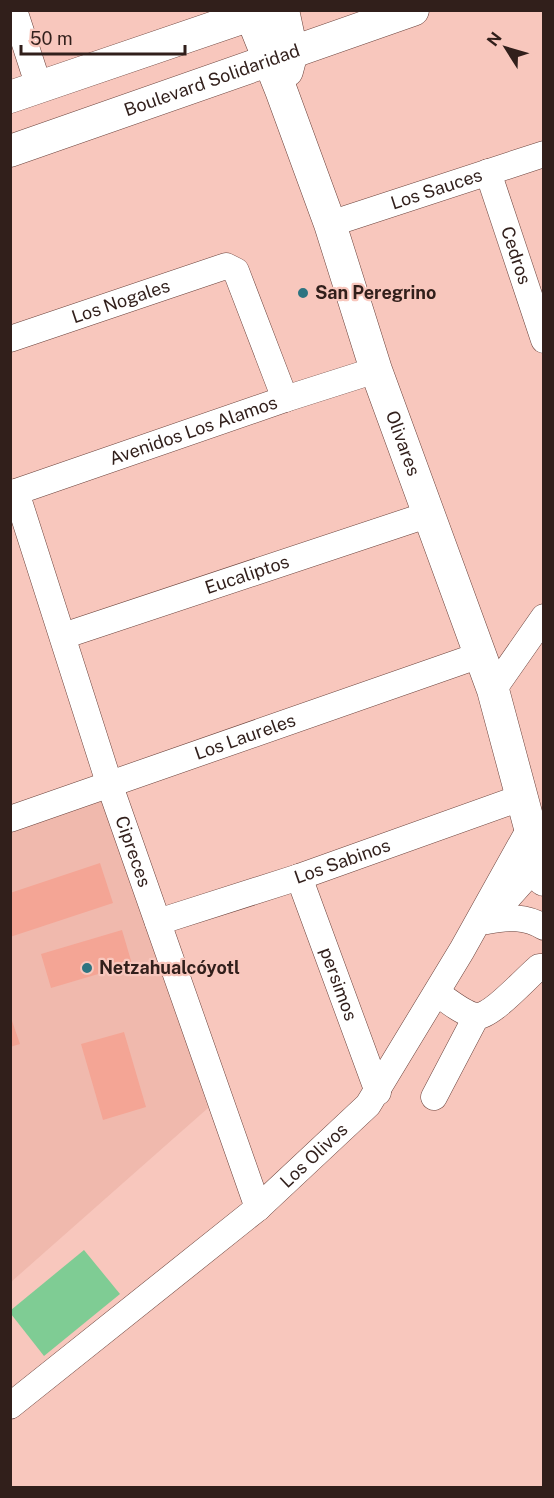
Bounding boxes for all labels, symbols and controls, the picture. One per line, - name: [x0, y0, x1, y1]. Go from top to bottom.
- scale bar: [21, 18, 184, 56]
- north arrow: [476, 18, 536, 78]
- text: 50 m: [30, 28, 73, 49]
- text: N: [483, 29, 506, 50]
- street label: Boulevard Solidaridad: [121, 39, 302, 120]
- street label: Los Sauces: [388, 164, 485, 213]
- street label: Cedros: [497, 224, 536, 287]
- street label: Los Nogales: [69, 275, 173, 327]
- place label: San Peregrino: [315, 282, 436, 303]
- marker: San Peregrino: [296, 286, 310, 300]
- street label: Avenidos Los Alamos: [106, 391, 280, 469]
- street label: Olivares: [382, 408, 425, 479]
- street label: Eucaliptos: [202, 551, 292, 598]
- street label: Los Laureles: [192, 709, 298, 764]
- street label: Cipreces: [111, 813, 156, 890]
- street label: Los Sabinos: [291, 834, 393, 888]
- street label: persimos: [316, 944, 362, 1023]
- place label: Netzahualcóyotl: [99, 957, 240, 978]
- marker: Netzahualcóyotl: [80, 961, 94, 975]
- street label: Los Olivos: [276, 1119, 352, 1192]

